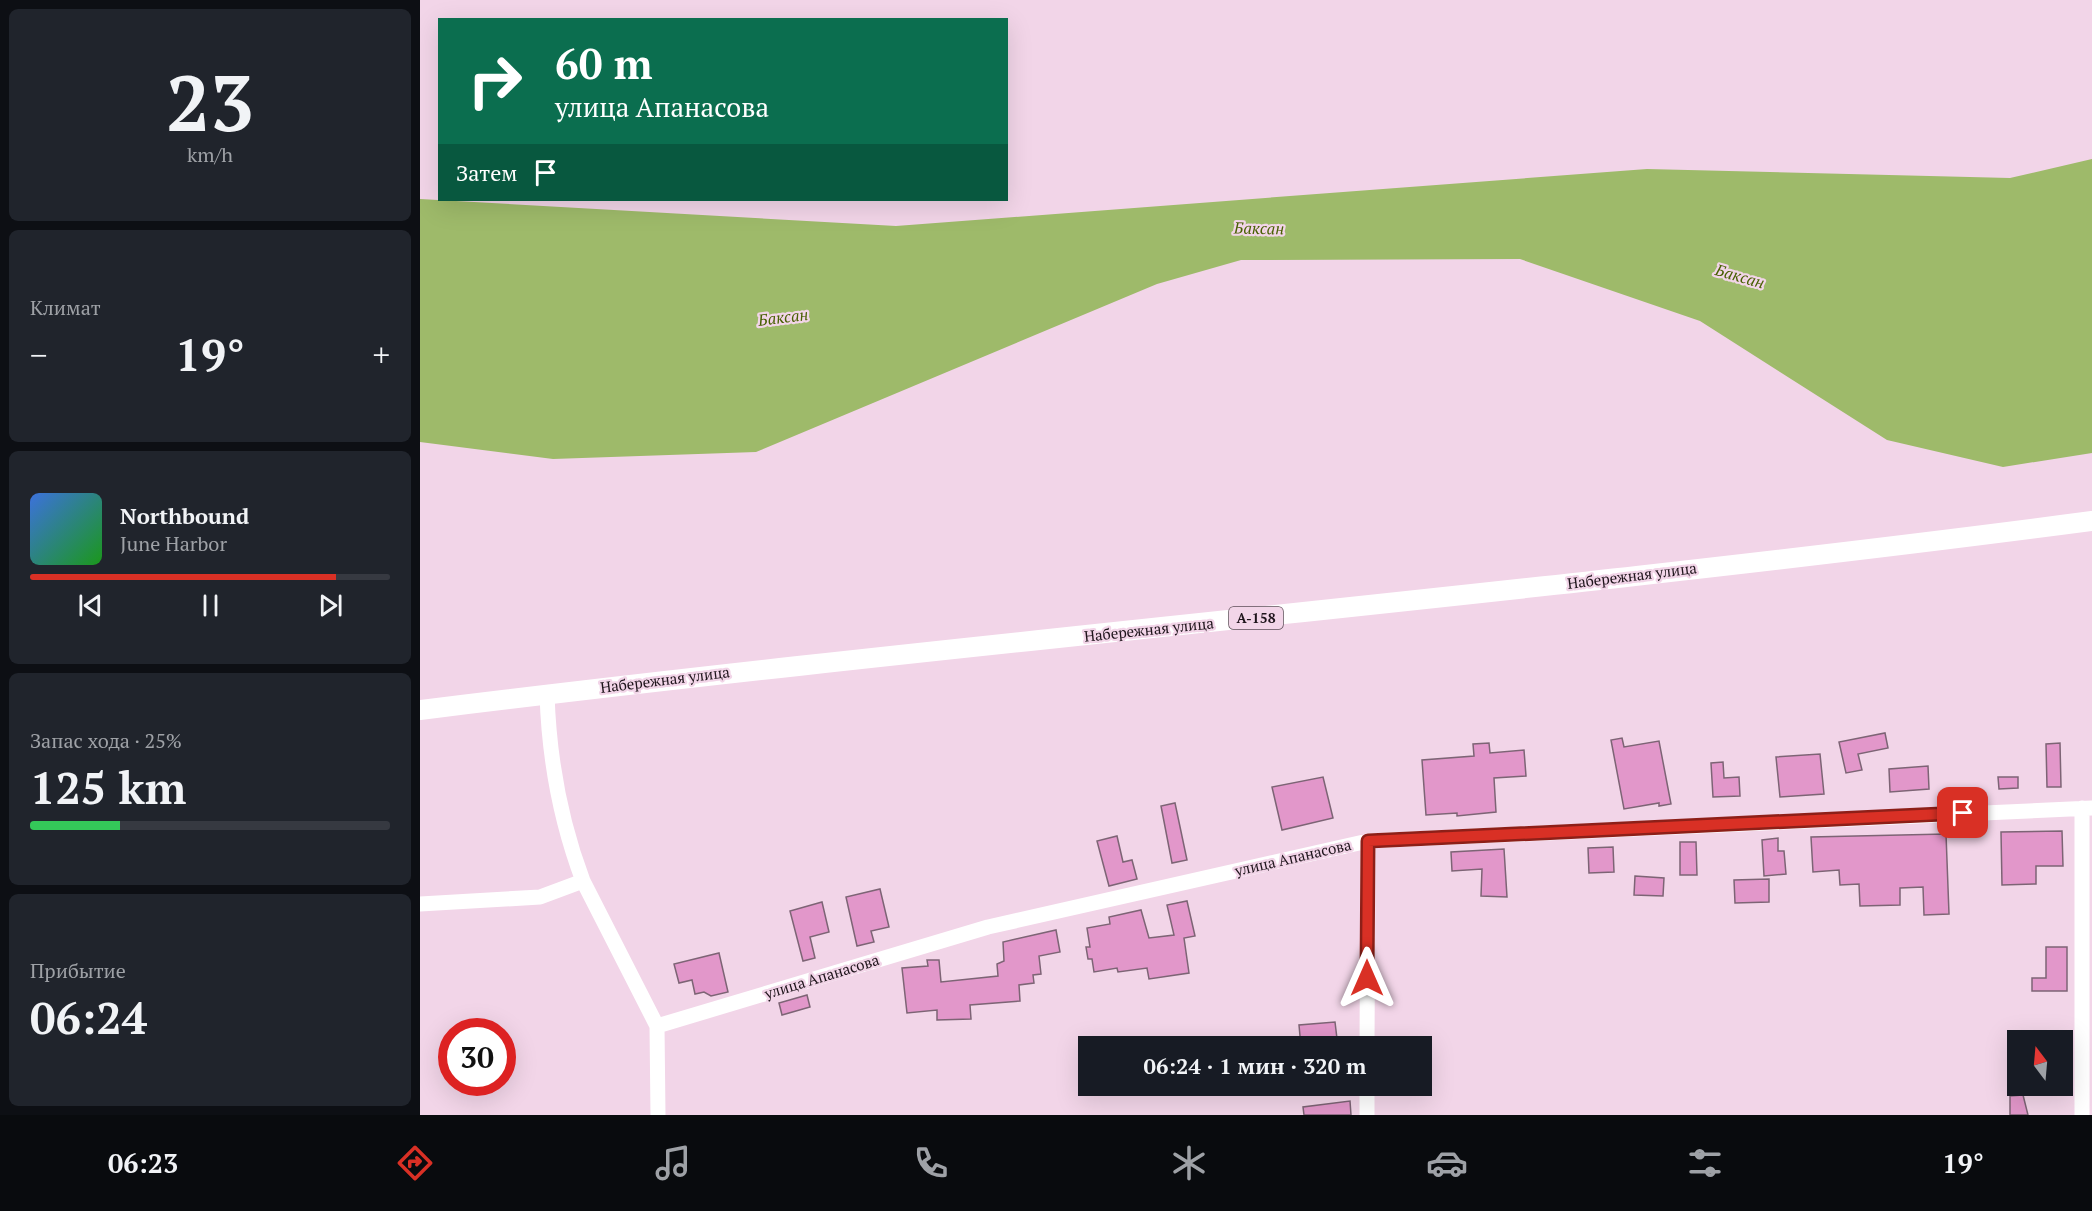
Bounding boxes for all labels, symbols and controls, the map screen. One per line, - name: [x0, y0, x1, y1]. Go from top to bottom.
- text: 60 m: [555, 35, 653, 91]
- icon: right: [456, 42, 534, 120]
- text: 23: [166, 50, 254, 153]
- text: улица Апанасова: [555, 89, 769, 125]
- text: km/h: [187, 141, 233, 168]
- icon: arrive: [529, 156, 562, 189]
- text: Затем: [456, 158, 517, 187]
- water label: Баксан: [1233, 217, 1284, 239]
- water label: Баксан: [1712, 258, 1767, 294]
- text: Климат: [30, 294, 101, 321]
- water label: Баксан: [756, 303, 809, 331]
- text: 19°: [175, 324, 245, 384]
- text: −: [30, 333, 48, 376]
- text: +: [372, 333, 390, 376]
- text: Northbound: [120, 501, 249, 530]
- text: June Harbor: [120, 530, 227, 557]
- street label: Набережная улица: [1566, 557, 1698, 593]
- icon: previous: [74, 589, 107, 622]
- icon: pause: [194, 589, 227, 622]
- icon: next: [314, 589, 347, 622]
- road number: А-158: [1229, 607, 1283, 629]
- street label: Набережная улица: [1083, 612, 1215, 646]
- street label: Набережная улица: [599, 661, 731, 697]
- text: Запас хода · 25%: [30, 727, 182, 754]
- text: 125 km: [30, 757, 186, 817]
- pin: [1937, 787, 1988, 838]
- icon: arrive: [1946, 796, 1979, 829]
- street label: улица Апанасова: [1232, 834, 1353, 880]
- position arrow: [1335, 946, 1399, 1010]
- street label: улица Апанасова: [761, 949, 882, 1003]
- text: Прибытие: [30, 957, 126, 984]
- text: 06:24: [30, 987, 147, 1047]
- speed limit sign: 30: [438, 1018, 516, 1096]
- north arrow: [2007, 1030, 2073, 1096]
- map controls: [2007, 1030, 2073, 1096]
- text: 06:24 · 1 мин · 320 m: [1144, 1051, 1366, 1080]
- icon: directions: [394, 1142, 436, 1184]
- icon: music: [652, 1142, 694, 1184]
- icon: phone: [910, 1142, 952, 1184]
- icon: climate: [1168, 1142, 1210, 1184]
- icon: car: [1426, 1142, 1468, 1184]
- icon: filters: [1684, 1142, 1726, 1184]
- text: 06:23: [108, 1145, 178, 1181]
- text: 19°: [1942, 1145, 1984, 1181]

